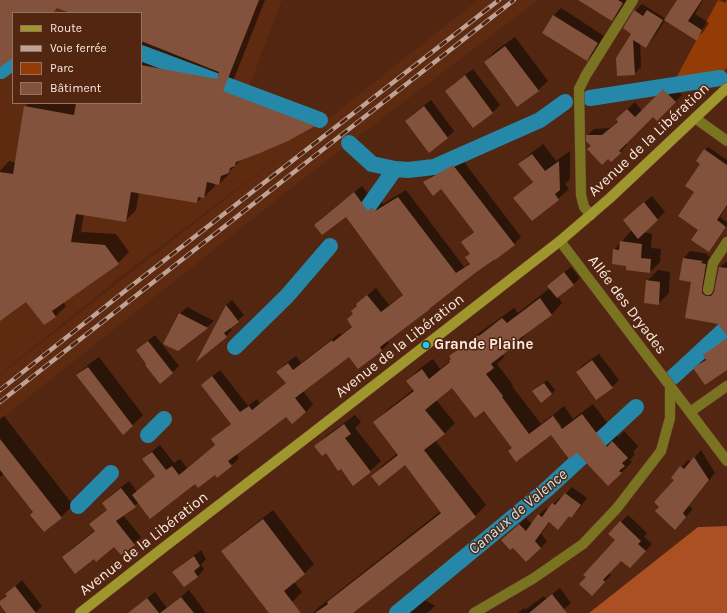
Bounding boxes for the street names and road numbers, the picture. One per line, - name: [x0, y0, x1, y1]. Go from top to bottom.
- street label: Avenue de la Libération: [585, 79, 713, 201]
- street label: Allée des Dryades: [584, 252, 670, 358]
- street label: Avenue de la Libération: [332, 290, 468, 402]
- street label: Avenue de la Libération: [76, 488, 212, 600]

